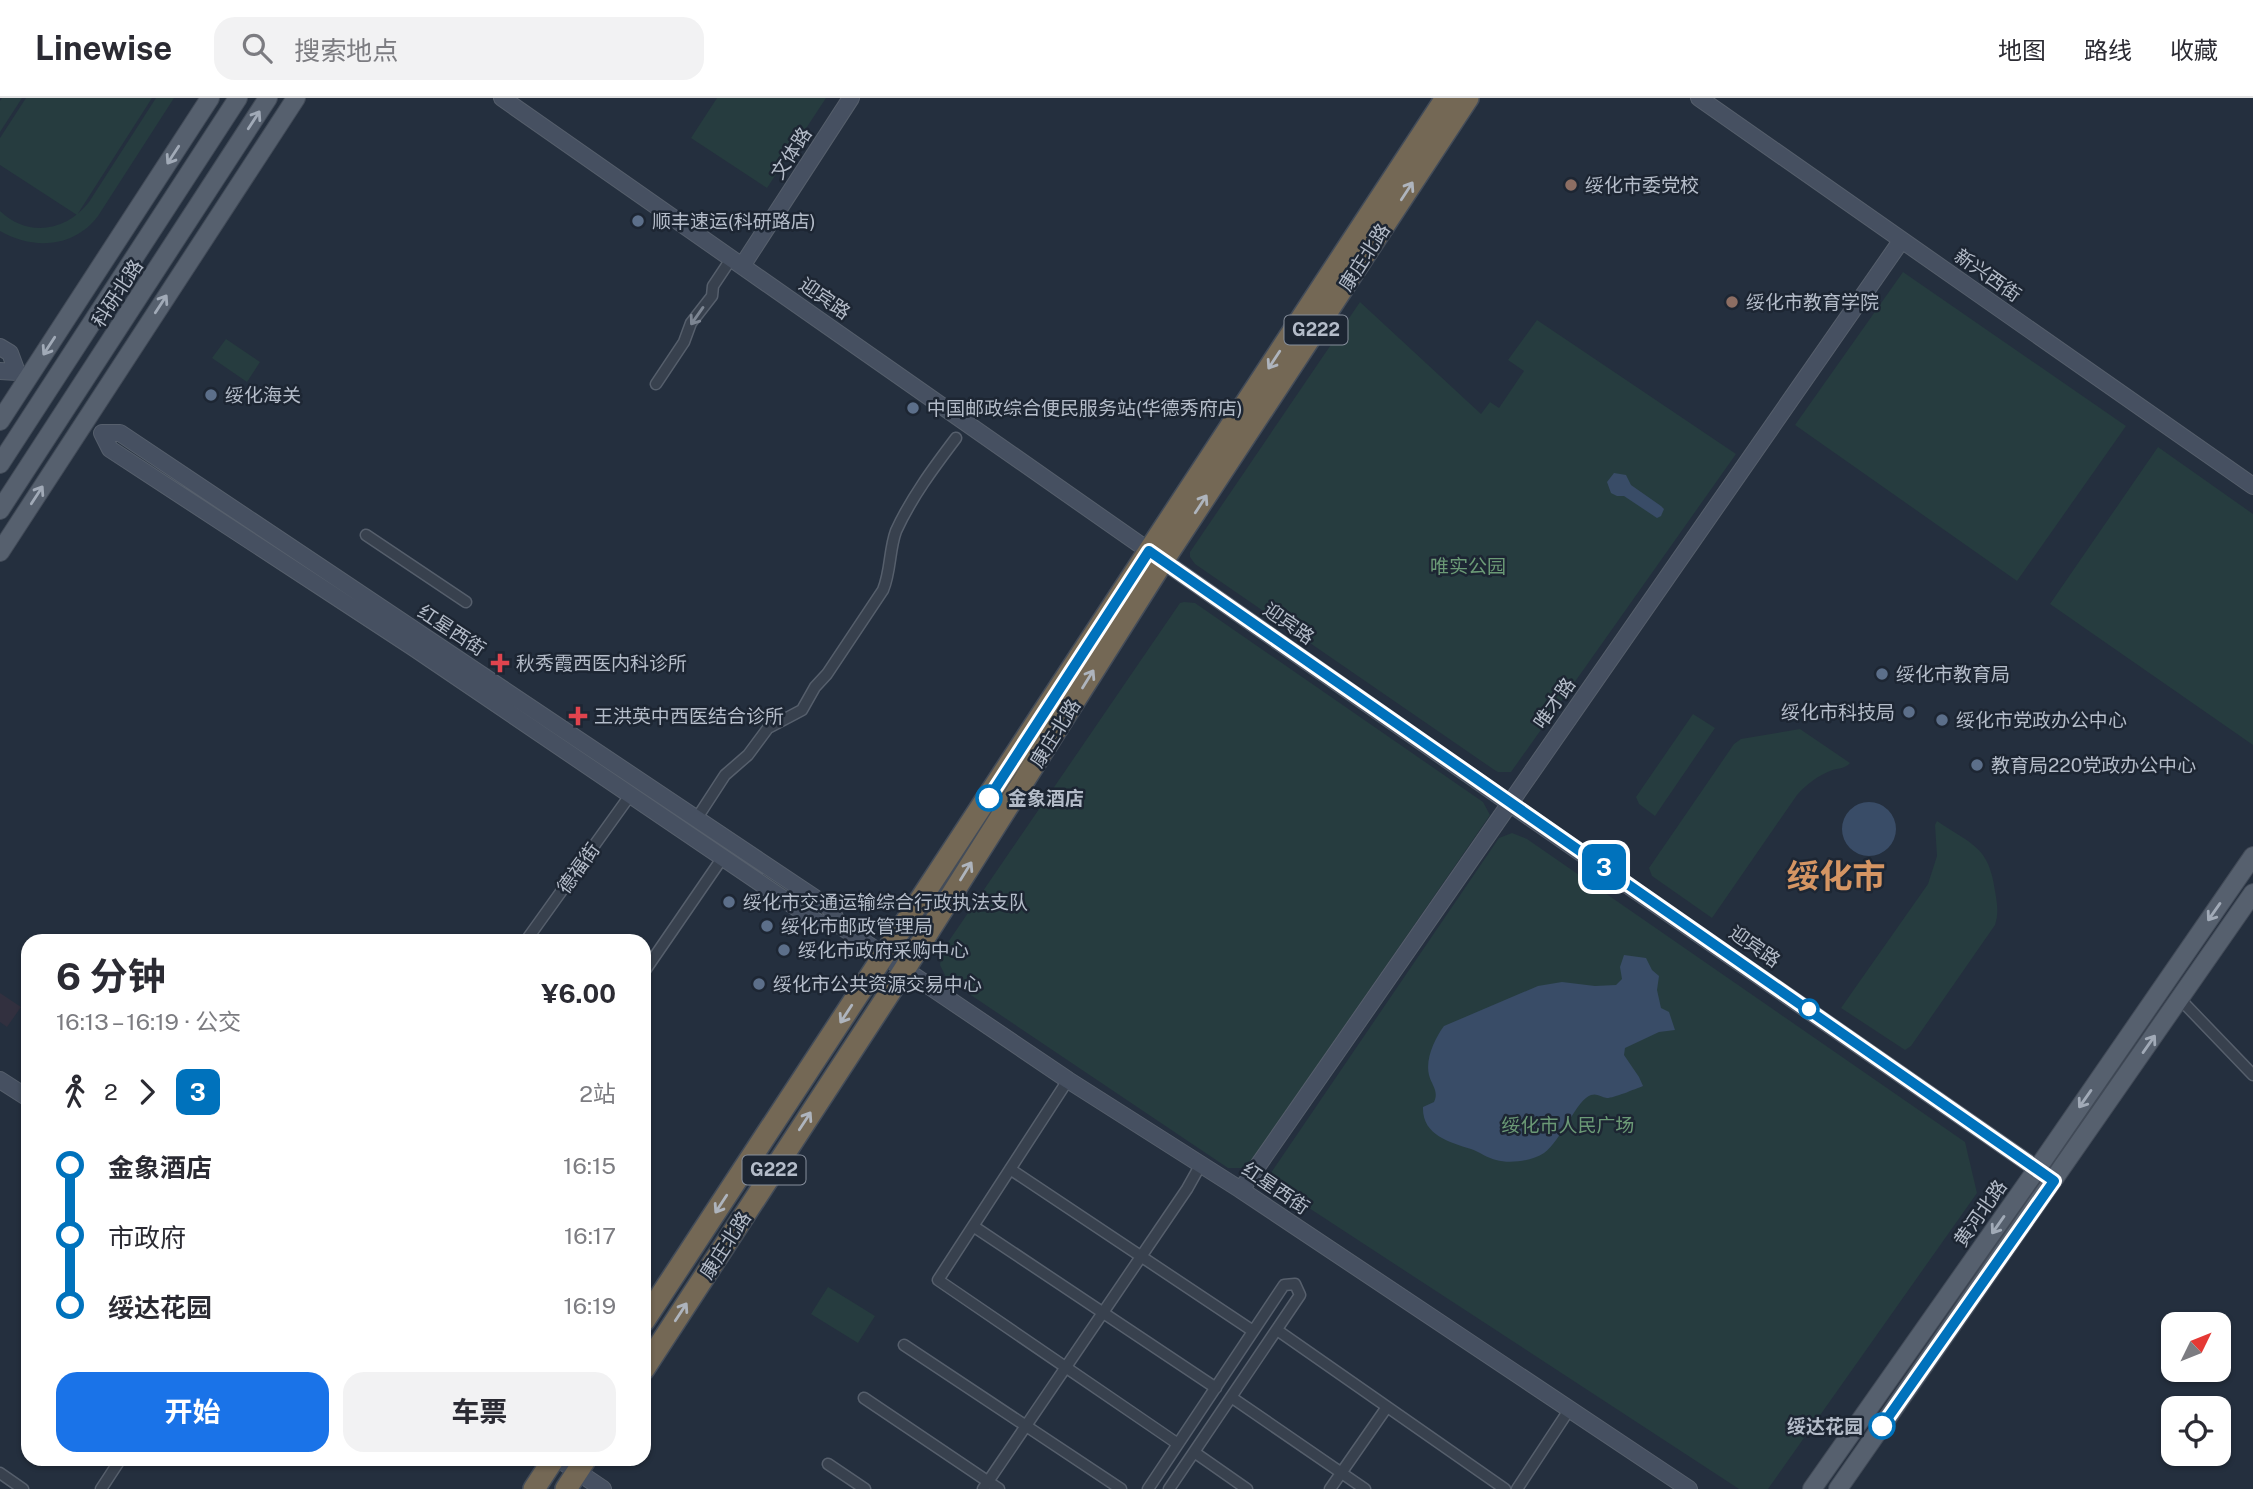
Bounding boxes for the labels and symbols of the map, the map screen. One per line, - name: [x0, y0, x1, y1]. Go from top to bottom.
- one-way arrow: [248, 110, 262, 130]
- street label: 文体路: [766, 123, 816, 183]
- one-way arrow: [165, 145, 179, 165]
- place label: 绥化市委党校: [1585, 174, 1699, 196]
- marker: 绥化市委党校: [1563, 177, 1579, 193]
- one-way arrow: [1400, 182, 1414, 202]
- place label: 顺丰速运(科研路店): [652, 210, 816, 232]
- marker: 顺丰速运(科研路店): [630, 213, 646, 229]
- street label: 康庄北路: [1334, 219, 1394, 295]
- street label: 新兴西街: [1951, 244, 2025, 306]
- street label: 科研北路: [87, 255, 147, 331]
- street label: 迎宾路: [795, 273, 855, 323]
- place label: 绥化市教育学院: [1746, 291, 1879, 313]
- marker: 绥化市教育学院: [1724, 294, 1740, 310]
- one-way arrow: [155, 295, 169, 315]
- one-way arrow: [689, 306, 704, 325]
- road number: G222: [1284, 316, 1348, 344]
- one-way arrow: [42, 336, 56, 355]
- one-way arrow: [1267, 350, 1282, 369]
- place label: 绥化海关: [225, 384, 301, 406]
- marker: 绥化海关: [203, 387, 219, 403]
- place label: 中国邮政综合便民服务站(华德秀府店): [927, 397, 1243, 419]
- marker: 中国邮政综合便民服务站(华德秀府店): [905, 400, 921, 416]
- one-way arrow: [30, 486, 45, 505]
- one-way arrow: [1194, 495, 1208, 514]
- park label: 唯实公园: [1430, 555, 1506, 577]
- street label: 迎宾路: [1259, 598, 1319, 648]
- street label: 红星西街: [414, 600, 490, 660]
- place label: 秋秀霞西医内科诊所: [516, 652, 687, 674]
- marker: 秋秀霞西医内科诊所: [490, 653, 510, 673]
- place label: 绥化市教育局: [1896, 663, 2010, 685]
- marker: 绥化市教育局: [1874, 666, 1890, 682]
- one-way arrow: [1082, 670, 1096, 690]
- street label: 唯才路: [1529, 673, 1579, 733]
- street label: 康庄北路: [1026, 695, 1084, 771]
- place label: 绥化市科技局: [1781, 701, 1895, 723]
- marker: 绥化市科技局: [1901, 704, 1917, 720]
- place label: 王洪英中西医结合诊所: [594, 705, 784, 727]
- marker: 王洪英中西医结合诊所: [568, 706, 588, 726]
- place label: 绥化市党政办公中心: [1956, 709, 2127, 731]
- marker: 绥化市党政办公中心: [1934, 712, 1950, 728]
- place label: 教育局220党政办公中心: [1991, 754, 2196, 776]
- marker: 教育局220党政办公中心: [1969, 757, 1985, 773]
- marker: 金象酒店: [976, 785, 1002, 811]
- place label: 金象酒店: [1008, 787, 1084, 809]
- street label: 德福街: [552, 838, 604, 898]
- line badge: 3: [1581, 844, 1627, 890]
- district label: 绥化市: [1787, 857, 1886, 895]
- one-way arrow: [960, 862, 974, 882]
- place label: 绥化市交通运输综合行政执法支队: [743, 891, 1028, 913]
- marker: 绥化市交通运输综合行政执法支队: [721, 894, 737, 910]
- one-way arrow: [2207, 902, 2221, 921]
- place label: 绥化市邮政管理局: [781, 915, 933, 937]
- marker: 绥化市邮政管理局: [759, 918, 775, 934]
- street label: 迎宾路: [1725, 921, 1785, 971]
- place label: 绥化市政府采购中心: [798, 939, 969, 961]
- marker: 绥化市政府采购中心: [776, 942, 792, 958]
- place label: 绥化市公共资源交易中心: [773, 973, 982, 995]
- marker: 绥化市公共资源交易中心: [751, 976, 767, 992]
- unlabelled marker: [1799, 999, 1819, 1019]
- one-way arrow: [839, 1004, 854, 1023]
- one-way arrow: [2142, 1035, 2156, 1054]
- one-way arrow: [2078, 1089, 2092, 1108]
- one-way arrow: [799, 1112, 813, 1132]
- park label: 绥化市人民广场: [1501, 1114, 1635, 1136]
- road number: G222: [742, 1156, 806, 1184]
- street label: 红星西街: [1238, 1158, 1314, 1218]
- street label: 黄河北路: [1949, 1176, 2011, 1250]
- one-way arrow: [714, 1194, 728, 1213]
- street label: 康庄北路: [695, 1207, 755, 1283]
- one-way arrow: [1991, 1215, 2005, 1234]
- one-way arrow: [674, 1303, 689, 1322]
- north arrow: [2161, 1312, 2231, 1382]
- marker: 绥达花园: [1869, 1413, 1895, 1439]
- place label: 绥达花园: [1787, 1415, 1863, 1437]

